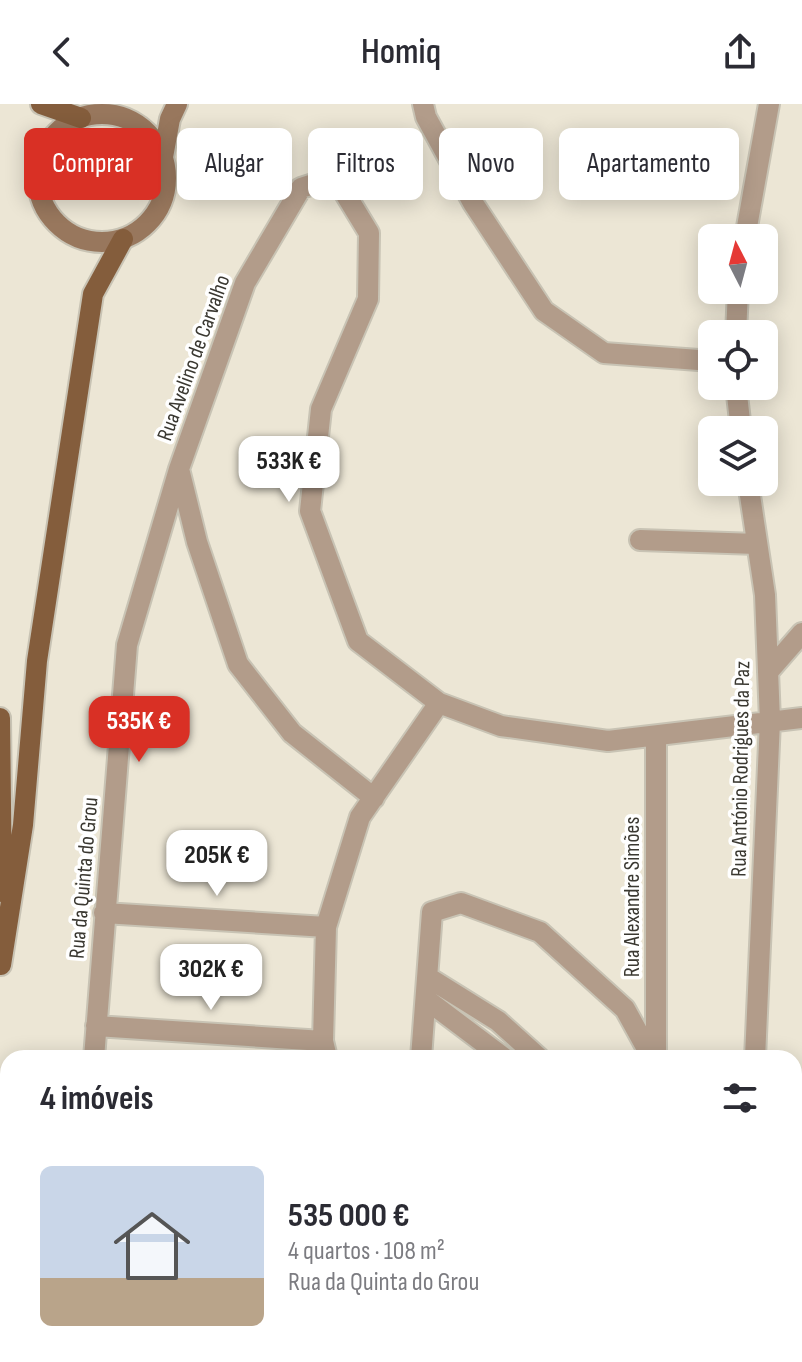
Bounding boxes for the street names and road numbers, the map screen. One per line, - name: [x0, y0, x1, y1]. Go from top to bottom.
- street label: Rua Avelino de Carvalho: [151, 271, 237, 445]
- street label: Rua António Rodrigues da Paz: [726, 661, 756, 877]
- street label: Rua da Quinta do Grou: [63, 796, 105, 960]
- street label: Rua Alexandre Simões: [619, 817, 646, 977]

